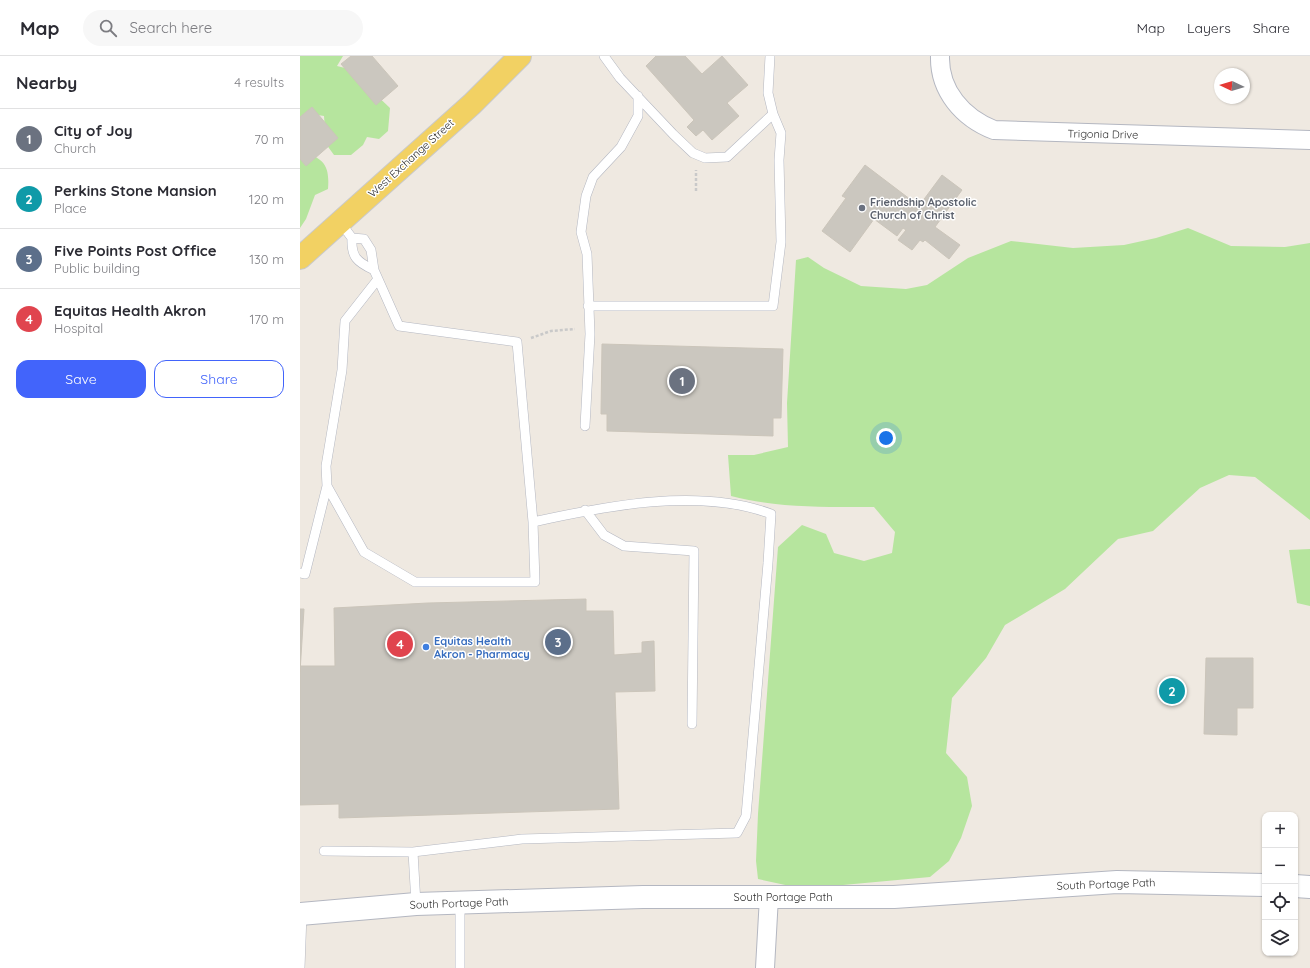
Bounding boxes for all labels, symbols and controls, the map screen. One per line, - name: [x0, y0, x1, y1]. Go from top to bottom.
- search box: [83, 10, 363, 46]
- text: Map: [20, 16, 59, 40]
- icon: search: [97, 17, 119, 39]
- text: Search here: [129, 18, 212, 37]
- text: Map: [1136, 19, 1165, 37]
- text: Layers: [1187, 19, 1231, 37]
- text: Share: [1253, 19, 1290, 37]
- north arrow: [1214, 68, 1250, 104]
- text: Nearby: [16, 72, 77, 93]
- text: 4 results: [234, 74, 284, 90]
- street label: West Exchange Street: [365, 116, 457, 200]
- text: City of Joy: [54, 121, 133, 140]
- street label: Trigonia Drive: [1068, 126, 1138, 142]
- text: 1: [26, 131, 32, 147]
- text: 70 m: [254, 131, 284, 147]
- text: Church: [54, 140, 96, 156]
- text: Perkins Stone Mansion: [54, 181, 217, 200]
- text: 2: [25, 191, 33, 207]
- text: 120 m: [249, 191, 284, 207]
- place label: Friendship Apostolic Church of Christ: [870, 195, 977, 222]
- text: Place: [54, 200, 87, 216]
- marker: Friendship Apostolic Church of Christ: [857, 203, 867, 213]
- text: Five Points Post Office: [54, 241, 216, 260]
- text: 3: [26, 251, 32, 267]
- text: 130 m: [249, 251, 284, 267]
- text: Public building: [54, 260, 140, 276]
- text: Equitas Health Akron: [54, 301, 206, 320]
- text: 4: [25, 311, 33, 327]
- text: 170 m: [249, 311, 284, 327]
- text: Hospital: [54, 320, 103, 336]
- button: Save: [16, 360, 146, 398]
- button: Share: [154, 360, 284, 398]
- pin: 1: [669, 366, 695, 396]
- your location: [876, 428, 896, 448]
- pin: 3: [545, 627, 571, 657]
- pin: 4: [387, 629, 413, 659]
- place label: Equitas Health Akron - Pharmacy: [434, 634, 530, 661]
- marker: Equitas Health Akron - Pharmacy: [421, 642, 431, 652]
- pin: 2: [1159, 676, 1185, 706]
- map controls: [1262, 812, 1298, 956]
- button: +: [1262, 812, 1298, 848]
- button: −: [1262, 848, 1298, 884]
- street label: South Portage Path: [1056, 875, 1156, 893]
- button: locate: [1262, 884, 1298, 920]
- street label: South Portage Path: [734, 890, 832, 904]
- street label: South Portage Path: [409, 894, 509, 912]
- button: layers: [1262, 920, 1298, 956]

